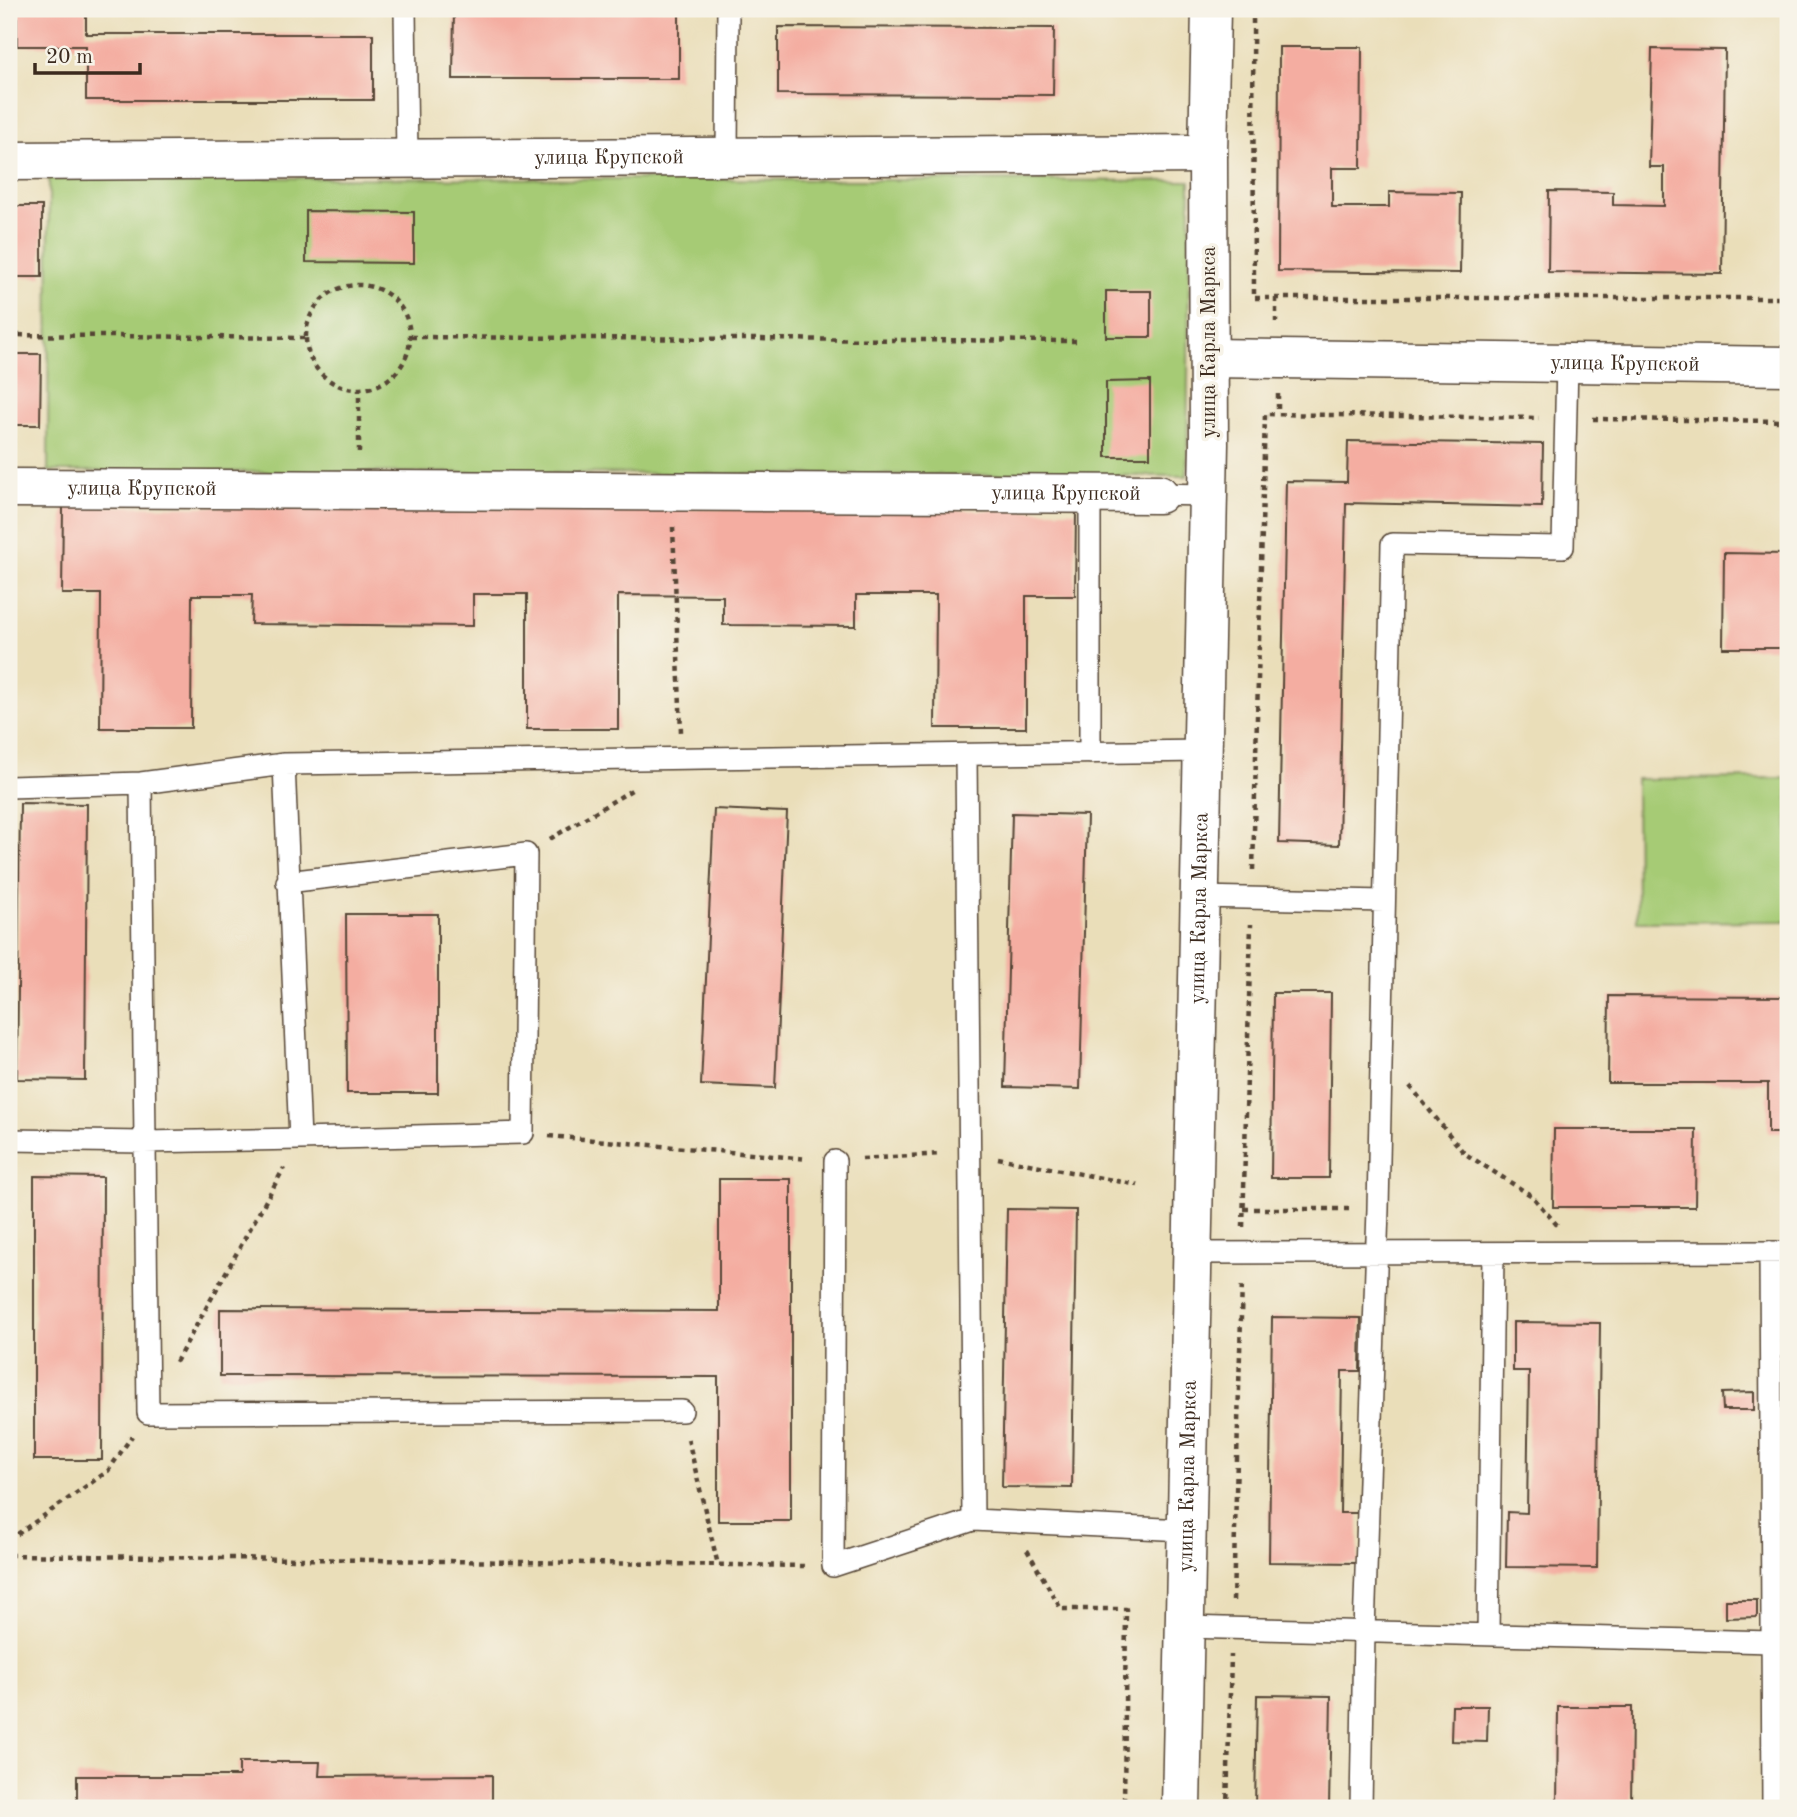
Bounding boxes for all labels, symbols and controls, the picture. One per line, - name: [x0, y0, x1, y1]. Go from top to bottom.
- scale bar: [35, 32, 140, 76]
- text: 20 m: [46, 47, 93, 68]
- street label: улица Крупской: [534, 147, 684, 168]
- street label: улица Карла Маркса: [1199, 246, 1220, 438]
- street label: улица Крупской: [1550, 352, 1700, 375]
- street label: улица Крупской: [67, 478, 217, 500]
- street label: улица Крупской: [991, 483, 1141, 504]
- street label: улица Карла Маркса: [1187, 812, 1212, 1004]
- street label: улица Карла Маркса: [1175, 1380, 1200, 1572]

